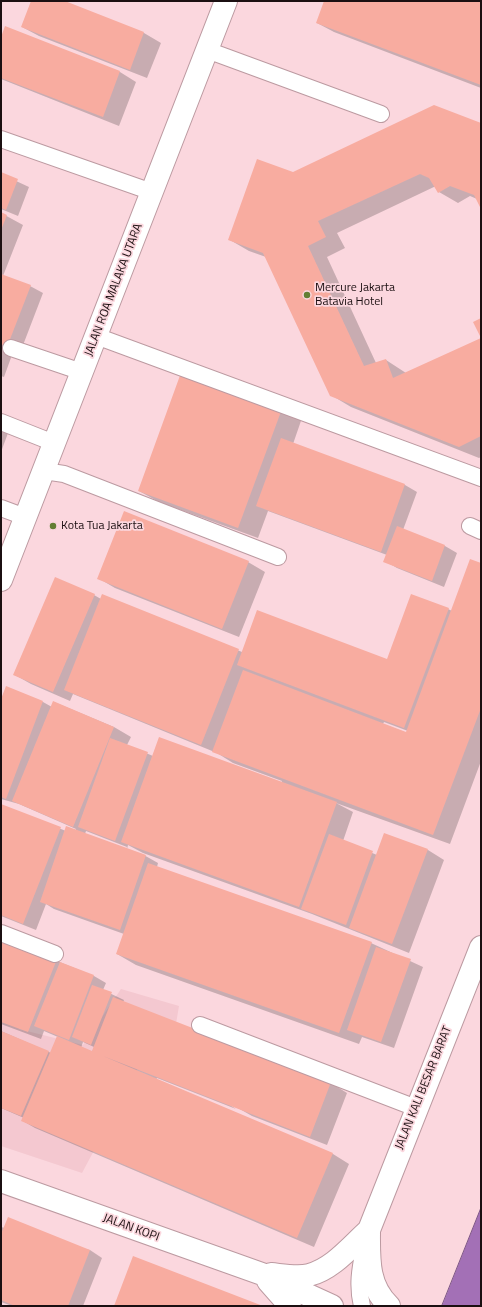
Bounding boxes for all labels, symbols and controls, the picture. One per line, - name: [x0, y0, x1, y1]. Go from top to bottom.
- street label: JALAN ROA MALAKA UTARA: [82, 222, 146, 358]
- place label: Mercure Jakarta Batavia Hotel: [315, 281, 395, 309]
- marker: Mercure Jakarta Batavia Hotel: [302, 290, 312, 300]
- place label: Kota Tua Jakarta: [61, 519, 143, 533]
- marker: Kota Tua Jakarta: [48, 521, 58, 531]
- street label: JALAN KALI BESAR BARAT: [393, 1024, 455, 1152]
- street label: JALAN KOPI: [101, 1211, 161, 1245]

